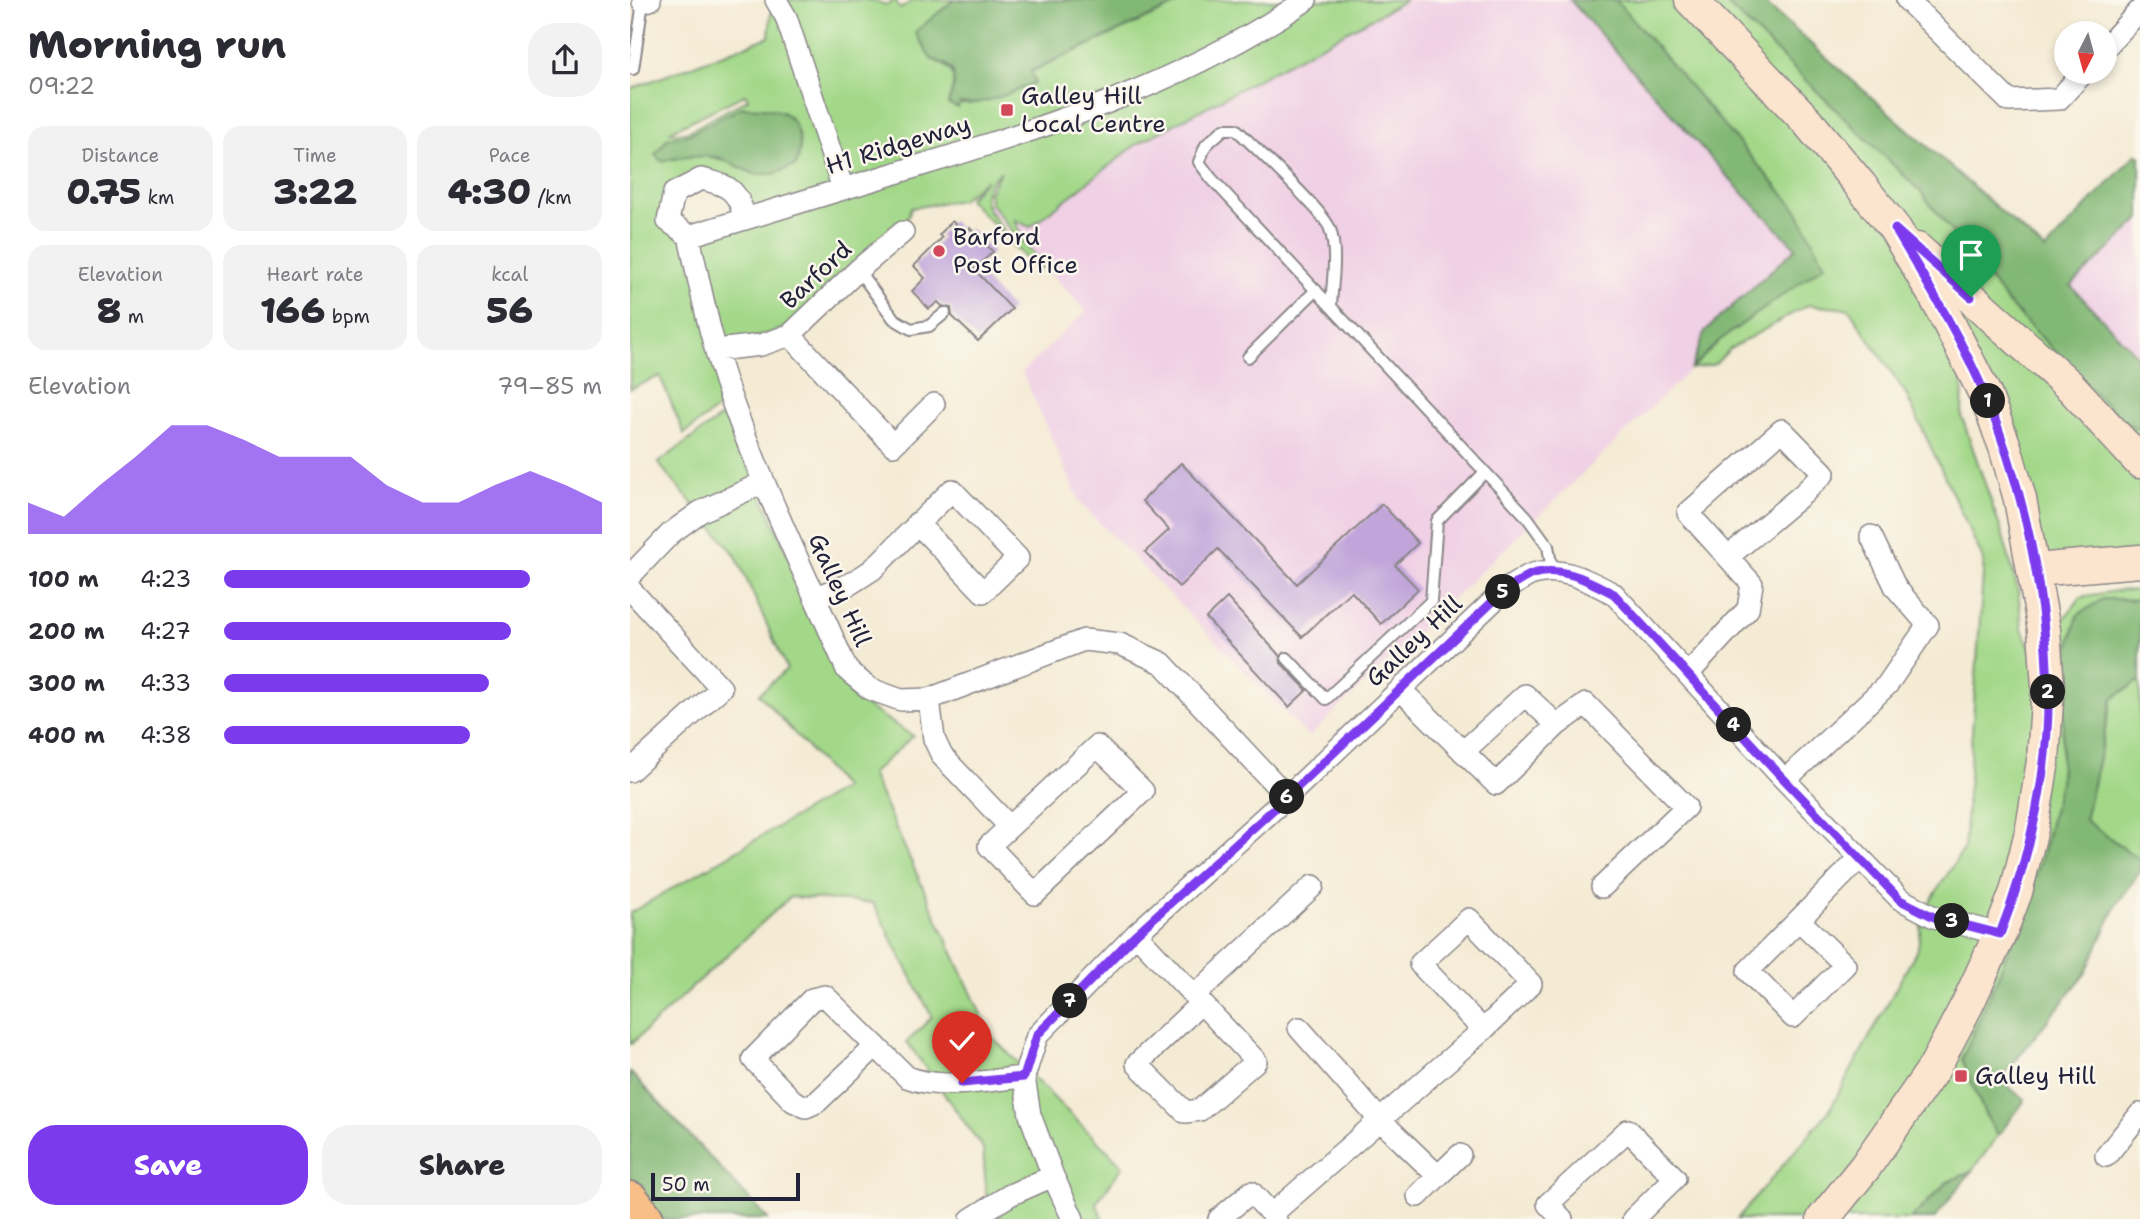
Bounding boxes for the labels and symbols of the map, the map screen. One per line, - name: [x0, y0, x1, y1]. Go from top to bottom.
- north arrow: [2054, 21, 2118, 84]
- place label: Galley Hill Local Centre: [1021, 80, 1166, 140]
- marker: Galley Hill Local Centre: [999, 102, 1015, 118]
- street label: H1 Ridgeway: [822, 108, 974, 182]
- place label: Barford Post Office: [953, 221, 1078, 281]
- pin: [1941, 225, 2001, 297]
- street label: Barford: [773, 234, 859, 316]
- marker: Barford Post Office: [931, 243, 947, 259]
- pin: 1: [1970, 384, 2006, 418]
- street label: Galley Hill: [801, 528, 879, 652]
- pin: 5: [1486, 574, 1520, 610]
- street label: Galley Hill: [1359, 588, 1470, 694]
- pin: 2: [2030, 674, 2066, 710]
- pin: 4: [1716, 708, 1752, 742]
- pin: 6: [1270, 780, 1304, 814]
- pin: 3: [1934, 904, 1970, 939]
- pin: 7: [1052, 984, 1088, 1018]
- pin: [932, 1011, 992, 1083]
- place label: Galley Hill: [1975, 1060, 2097, 1092]
- marker: Galley Hill: [1953, 1068, 1969, 1084]
- scale bar: [651, 1170, 800, 1202]

